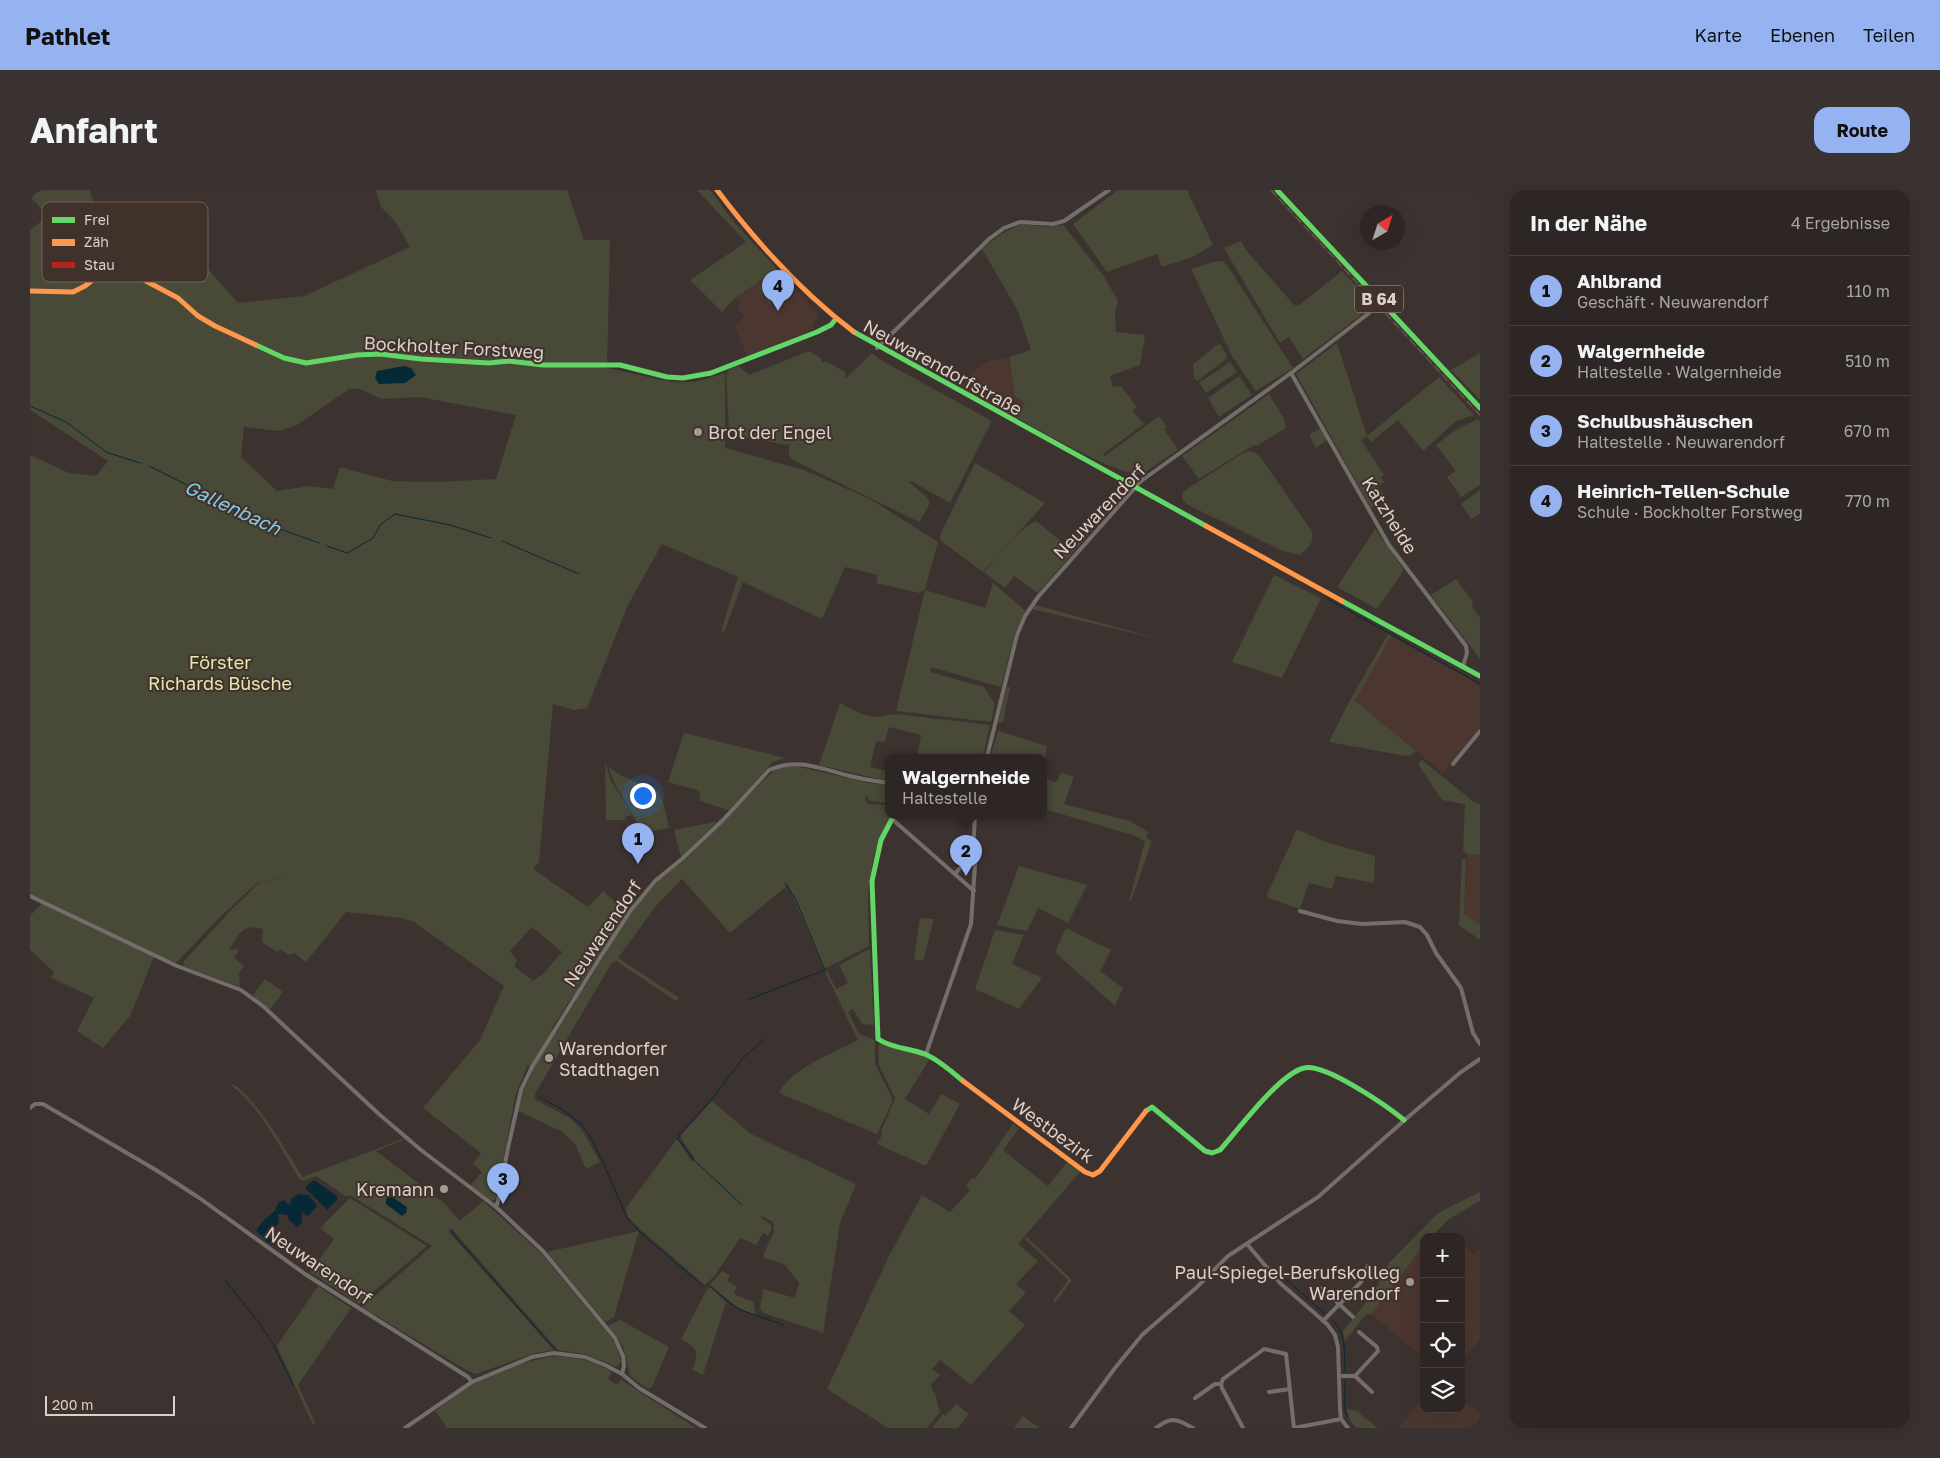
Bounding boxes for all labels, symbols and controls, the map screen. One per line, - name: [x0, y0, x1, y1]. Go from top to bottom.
- text: Pathlet: [25, 21, 110, 50]
- text: Karte: [1695, 24, 1742, 46]
- text: Ebenen: [1770, 24, 1835, 46]
- text: Teilen: [1863, 24, 1915, 46]
- button: Route: [1814, 107, 1910, 153]
- text: Anfahrt: [30, 109, 158, 151]
- legend: [42, 202, 208, 282]
- north arrow: [1360, 205, 1405, 250]
- text: In der Nähe: [1530, 210, 1647, 236]
- text: Frei: [84, 211, 110, 228]
- text: 4 Ergebnisse: [1791, 213, 1890, 233]
- text: Zäh: [84, 233, 109, 250]
- text: Stau: [84, 256, 115, 273]
- text: Ahlbrand: [1577, 269, 1661, 292]
- pin: 4: [762, 270, 794, 311]
- text: 1: [1542, 281, 1550, 301]
- text: 110 m: [1846, 281, 1890, 301]
- road number: B 64: [1355, 286, 1403, 312]
- text: Geschäft · Neuwarendorf: [1577, 292, 1769, 312]
- street label: Neuwarendorfstraße: [860, 314, 1026, 420]
- street label: Bockholter Forstweg: [363, 331, 545, 363]
- text: Walgernheide: [1577, 339, 1705, 362]
- text: 2: [1541, 351, 1551, 371]
- text: 510 m: [1845, 351, 1890, 371]
- text: Haltestelle · Walgernheide: [1577, 362, 1781, 382]
- text: Schulbushäuschen: [1577, 409, 1753, 432]
- place label: Brot der Engel: [708, 421, 832, 443]
- text: 3: [1541, 421, 1551, 441]
- text: 670 m: [1844, 421, 1890, 441]
- marker: Brot der Engel: [692, 426, 704, 438]
- text: Haltestelle · Neuwarendorf: [1577, 432, 1785, 452]
- street label: Neuwarendorf: [1048, 459, 1150, 563]
- street label: Katzheide: [1358, 472, 1422, 558]
- water label: Gallenbach: [181, 475, 286, 540]
- text: Heinrich-Tellen-Schule: [1577, 479, 1790, 502]
- text: 4: [1541, 491, 1551, 511]
- text: 770 m: [1845, 491, 1890, 511]
- text: Schule · Bockholter Forstweg: [1577, 502, 1803, 522]
- park label: Förster Richards Büsche: [148, 651, 292, 694]
- popup: [885, 754, 1047, 819]
- text: Walgernheide: [902, 765, 1030, 788]
- your location: [630, 783, 656, 809]
- text: Haltestelle: [902, 788, 987, 808]
- pin: 1: [622, 823, 654, 864]
- pin: 2: [950, 835, 982, 876]
- street label: Neuwarendorf: [558, 875, 646, 990]
- place label: Warendorfer Stadthagen: [559, 1037, 667, 1080]
- marker: Warendorfer Stadthagen: [543, 1052, 555, 1064]
- street label: Westbezirk: [1008, 1093, 1098, 1167]
- pin: 3: [487, 1163, 519, 1204]
- place label: Kremann: [356, 1178, 434, 1200]
- marker: Kremann: [438, 1183, 450, 1195]
- street label: Neuwarendorf: [262, 1221, 377, 1309]
- map controls: [1420, 1233, 1465, 1413]
- button: +: [1420, 1233, 1465, 1278]
- place label: Paul-Spiegel-Berufskolleg Warendorf: [1174, 1261, 1400, 1304]
- marker: Paul-Spiegel-Berufskolleg Warendorf: [1404, 1276, 1416, 1288]
- button: −: [1420, 1278, 1465, 1323]
- button: locate: [1420, 1323, 1465, 1368]
- button: layers: [1420, 1368, 1465, 1413]
- scale bar: [45, 1393, 175, 1416]
- text: 200 m: [52, 1396, 93, 1413]

